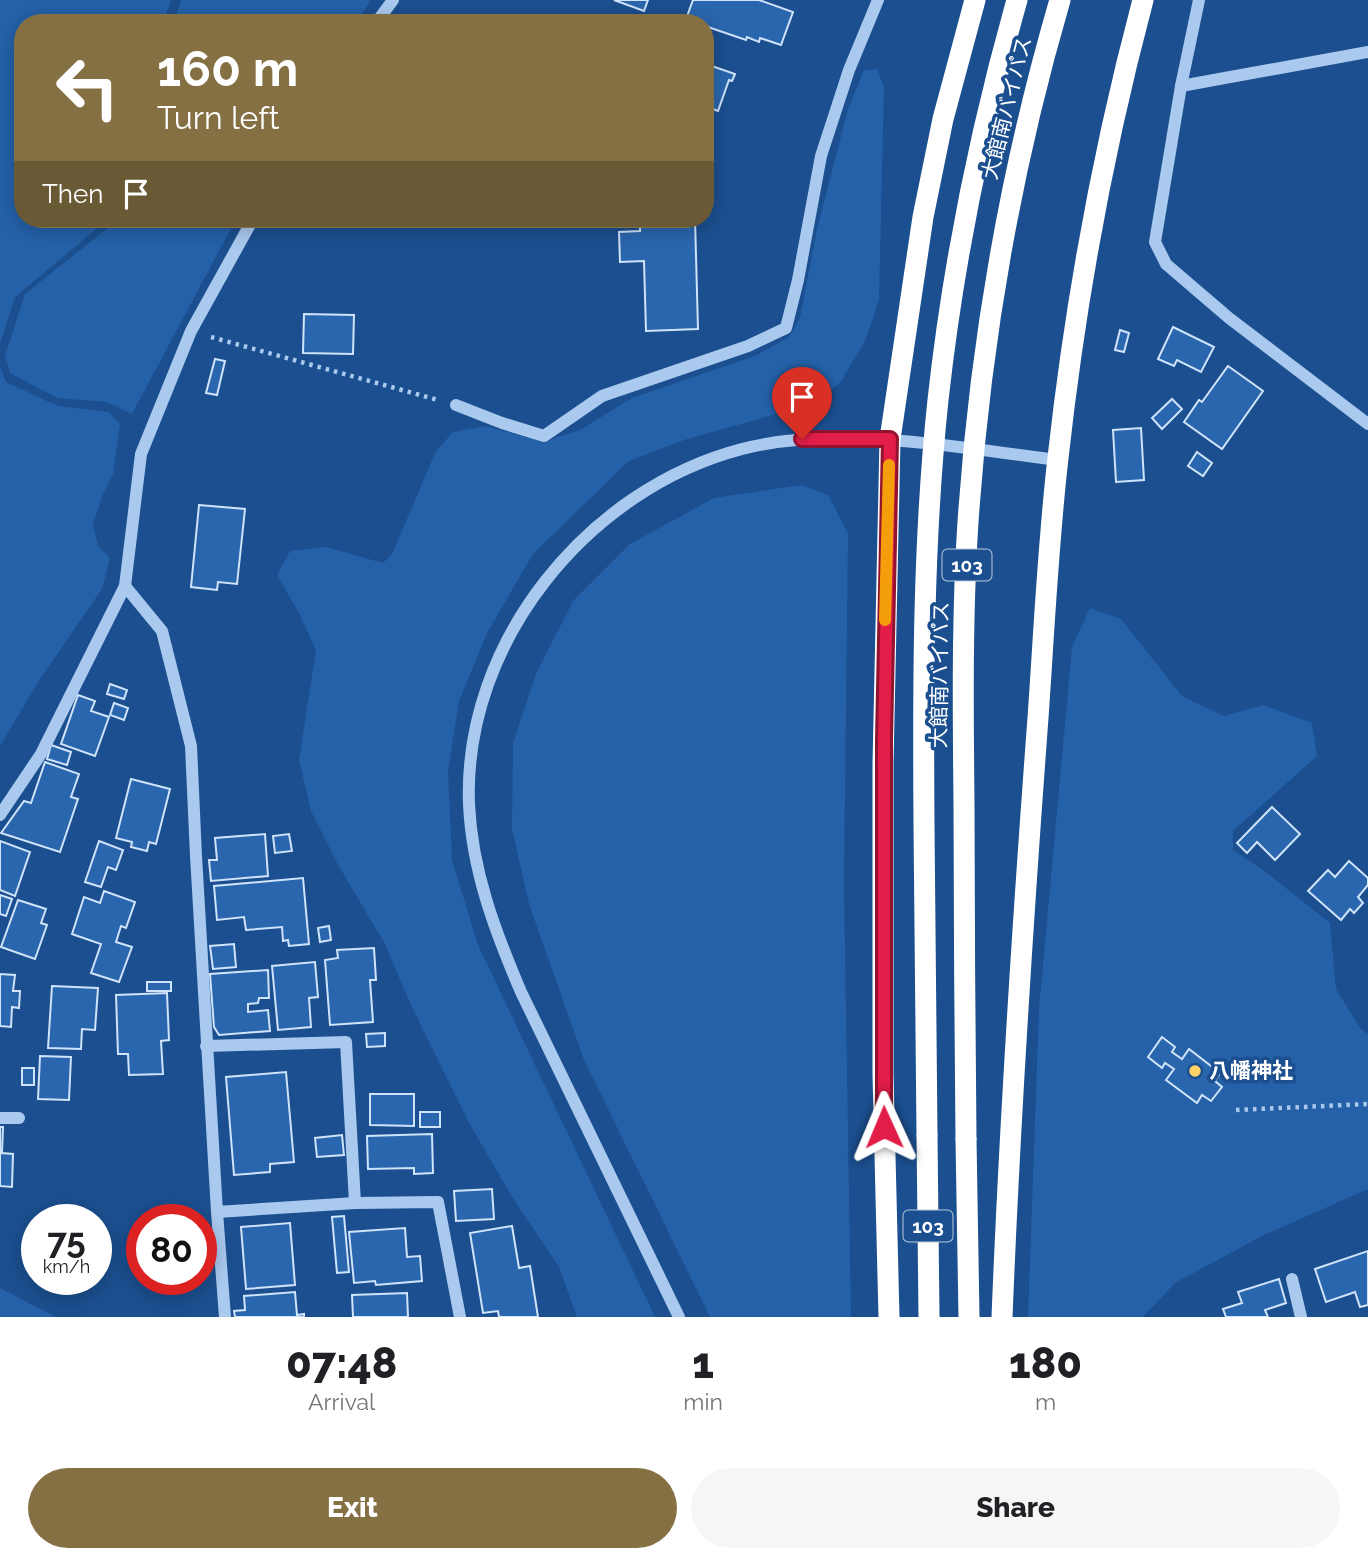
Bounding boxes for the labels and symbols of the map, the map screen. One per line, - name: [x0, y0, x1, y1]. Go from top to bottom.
- street label: 大館南バイパス: [977, 34, 1036, 182]
- pin: [772, 367, 832, 439]
- road number: 103: [942, 550, 992, 580]
- street label: 大館南バイパス: [926, 601, 953, 748]
- place label: 八幡神社: [1209, 1058, 1293, 1083]
- marker: 八幡神社: [1187, 1063, 1203, 1079]
- position arrow: [847, 1090, 921, 1164]
- speed limit sign: 80: [126, 1204, 217, 1295]
- road number: 103: [904, 1210, 953, 1242]

